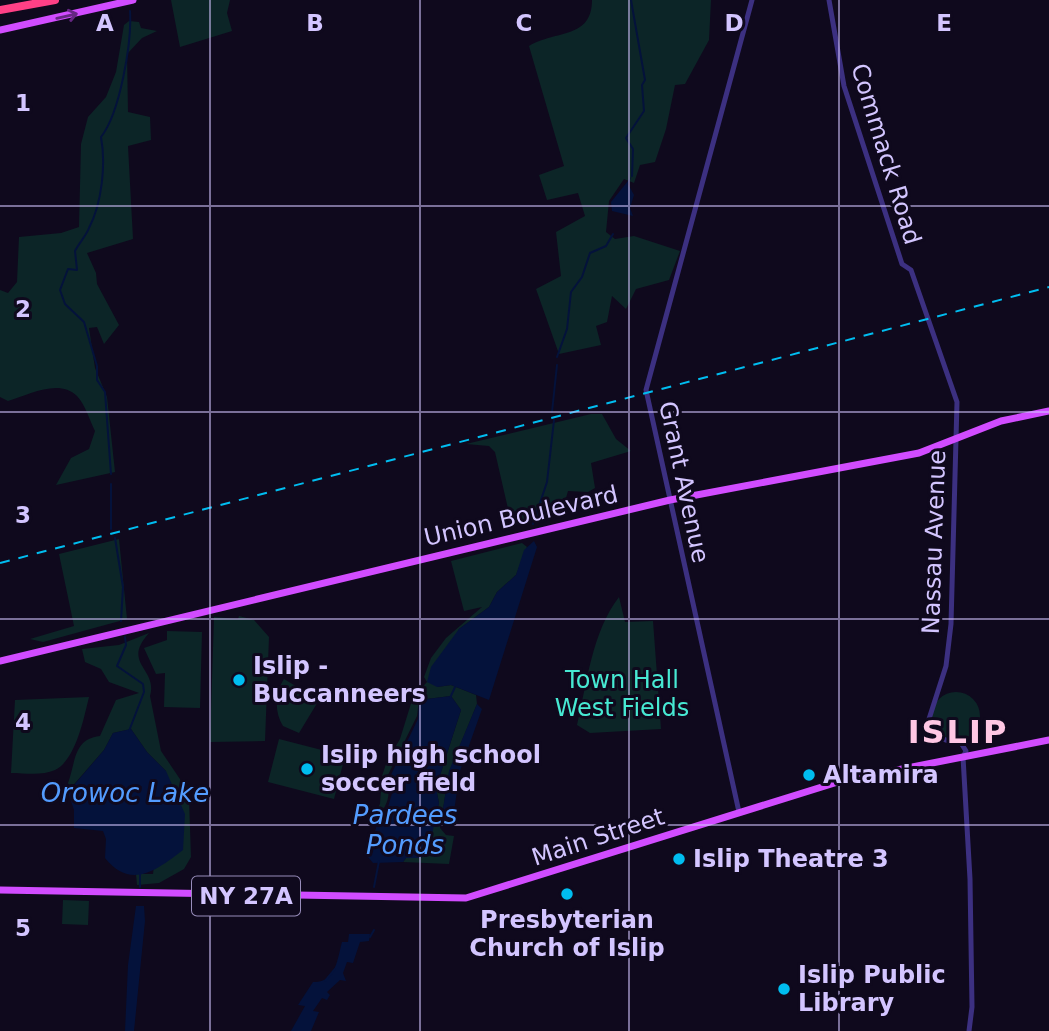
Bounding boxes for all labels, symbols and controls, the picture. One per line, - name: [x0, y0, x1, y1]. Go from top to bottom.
- one-way arrow: [55, 9, 78, 22]
- text: A: [96, 10, 114, 36]
- text: B: [306, 10, 324, 36]
- text: C: [516, 10, 532, 36]
- text: D: [724, 10, 744, 36]
- text: E: [936, 10, 952, 36]
- street label: Commack Road: [845, 60, 927, 248]
- text: 1: [15, 90, 31, 116]
- text: 2: [15, 296, 31, 322]
- street label: Grant Avenue: [653, 399, 715, 565]
- street label: Nassau Avenue: [917, 449, 951, 635]
- street label: Union Boulevard: [421, 480, 621, 552]
- text: 3: [15, 502, 31, 528]
- place label: Islip - Buccanneers: [253, 652, 426, 708]
- park label: Town Hall West Fields: [555, 666, 689, 722]
- marker: Islip - Buccanneers: [231, 672, 247, 688]
- text: 4: [15, 709, 31, 735]
- district label: ISLIP: [908, 713, 1008, 751]
- place label: Islip high school soccer field: [321, 741, 541, 797]
- marker: Islip high school soccer field: [299, 761, 315, 777]
- place label: Altamira: [823, 761, 939, 789]
- marker: Altamira: [801, 767, 817, 783]
- water label: Orowoc Lake: [41, 778, 209, 808]
- water label: Pardees Ponds: [353, 800, 457, 860]
- street label: Main Street: [528, 802, 668, 872]
- place label: Islip Theatre 3: [693, 845, 889, 873]
- marker: Islip Theatre 3: [671, 851, 687, 867]
- road number: NY 27A: [192, 876, 300, 916]
- marker: Presbyterian Church of Islip: [559, 886, 575, 902]
- place label: Presbyterian Church of Islip: [469, 906, 665, 962]
- text: 5: [15, 915, 31, 941]
- place label: Islip Public Library: [798, 961, 946, 1017]
- marker: Islip Public Library: [776, 981, 792, 997]

